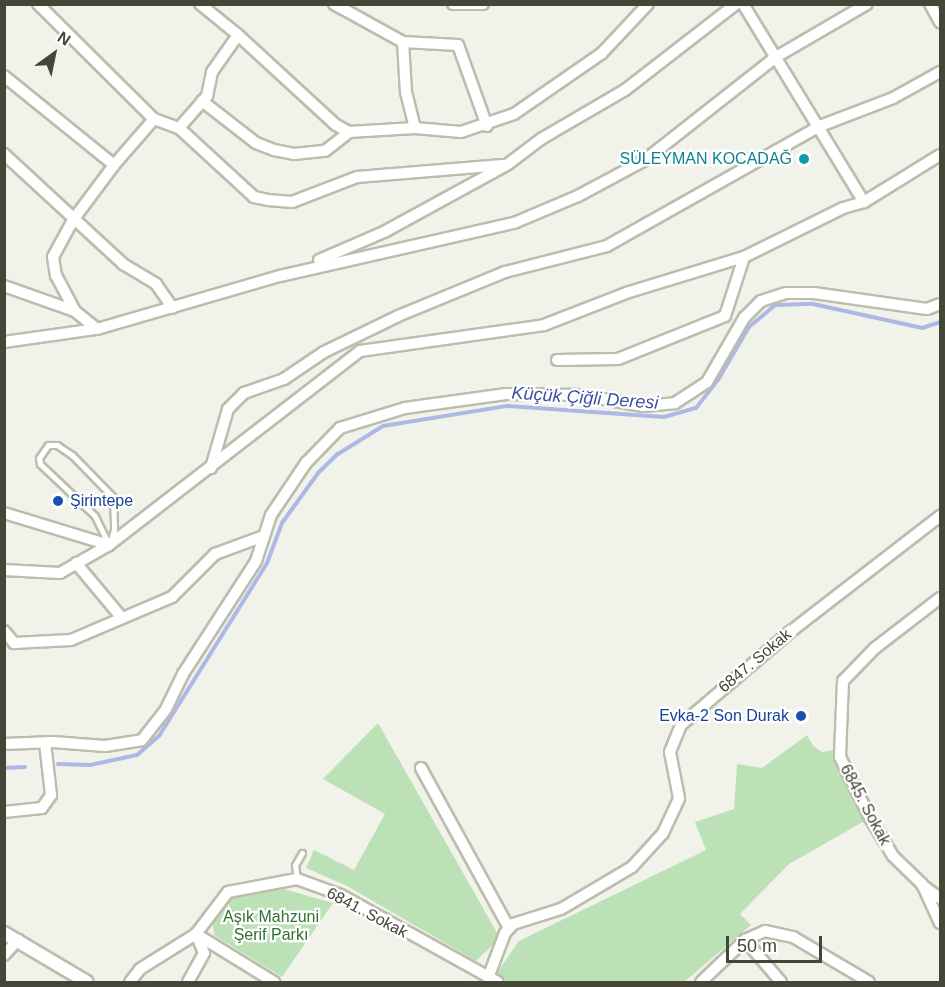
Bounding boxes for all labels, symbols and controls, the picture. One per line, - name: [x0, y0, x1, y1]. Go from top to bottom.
- north arrow: [24, 24, 84, 84]
- text: N: [55, 28, 74, 49]
- place label: SÜLEYMAN KOCADAĞ: [620, 149, 792, 169]
- marker: SÜLEYMAN KOCADAĞ: [797, 152, 811, 166]
- water label: Küçük Çiğli Deresi: [511, 382, 659, 414]
- place label: Şirintepe: [70, 491, 133, 511]
- marker: Şirintepe: [51, 494, 65, 508]
- street label: 6847. Sokak: [715, 625, 795, 697]
- place label: Evka-2 Son Durak: [659, 706, 789, 726]
- marker: Evka-2 Son Durak: [794, 709, 808, 723]
- street label: 6845. Sokak: [836, 761, 894, 849]
- street label: 6841. Sokak: [323, 884, 411, 942]
- park label: Aşık Mahzuni Şerif Parkı: [223, 907, 319, 945]
- scale bar: [729, 924, 825, 962]
- text: 50 m: [737, 936, 777, 956]

